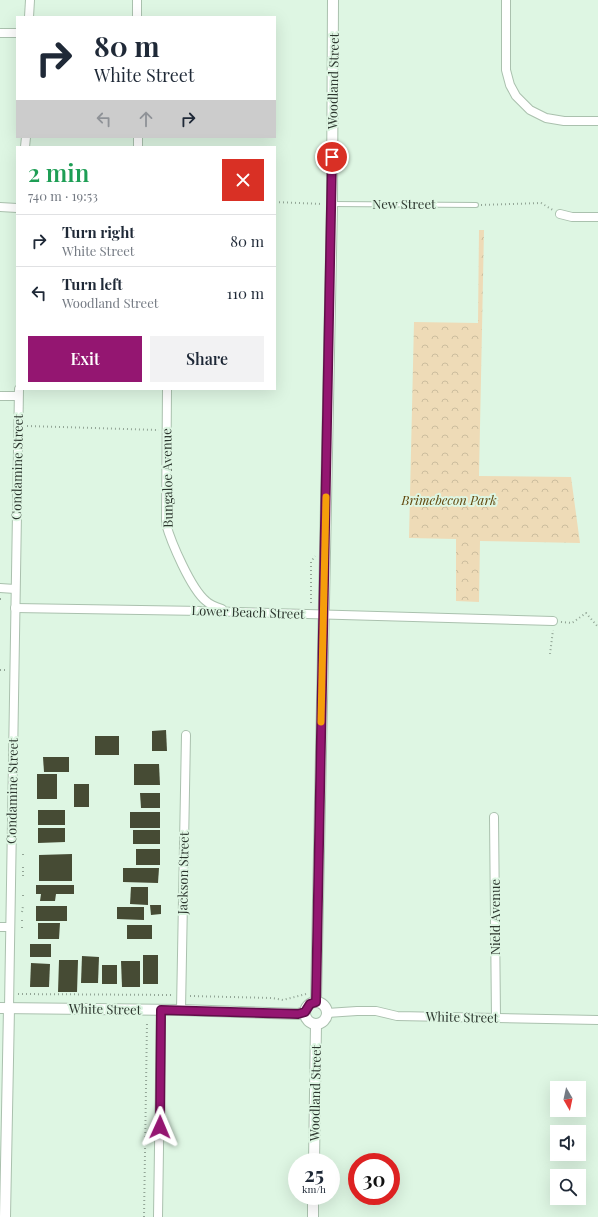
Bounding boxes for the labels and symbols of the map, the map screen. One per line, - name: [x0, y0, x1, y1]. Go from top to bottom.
- street label: Woodland Street: [323, 32, 342, 130]
- pin: [315, 140, 349, 174]
- street label: New Street: [372, 195, 436, 212]
- street label: Condamine Street: [7, 414, 26, 520]
- street label: Bungaloe Avenue: [157, 428, 176, 528]
- park label: Brimebecon Park: [400, 491, 497, 508]
- street label: Lower Beach Street: [191, 601, 305, 622]
- street label: Condamine Street: [2, 738, 21, 844]
- street label: Jackson Street: [173, 831, 192, 916]
- street label: Nield Avenue: [486, 878, 503, 955]
- street label: White Street: [68, 999, 142, 1018]
- street label: White Street: [425, 1007, 499, 1026]
- street label: Woodland Street: [305, 1044, 324, 1142]
- north arrow: [550, 1081, 586, 1117]
- position arrow: [139, 1106, 181, 1148]
- speed limit sign: 30: [348, 1153, 400, 1205]

